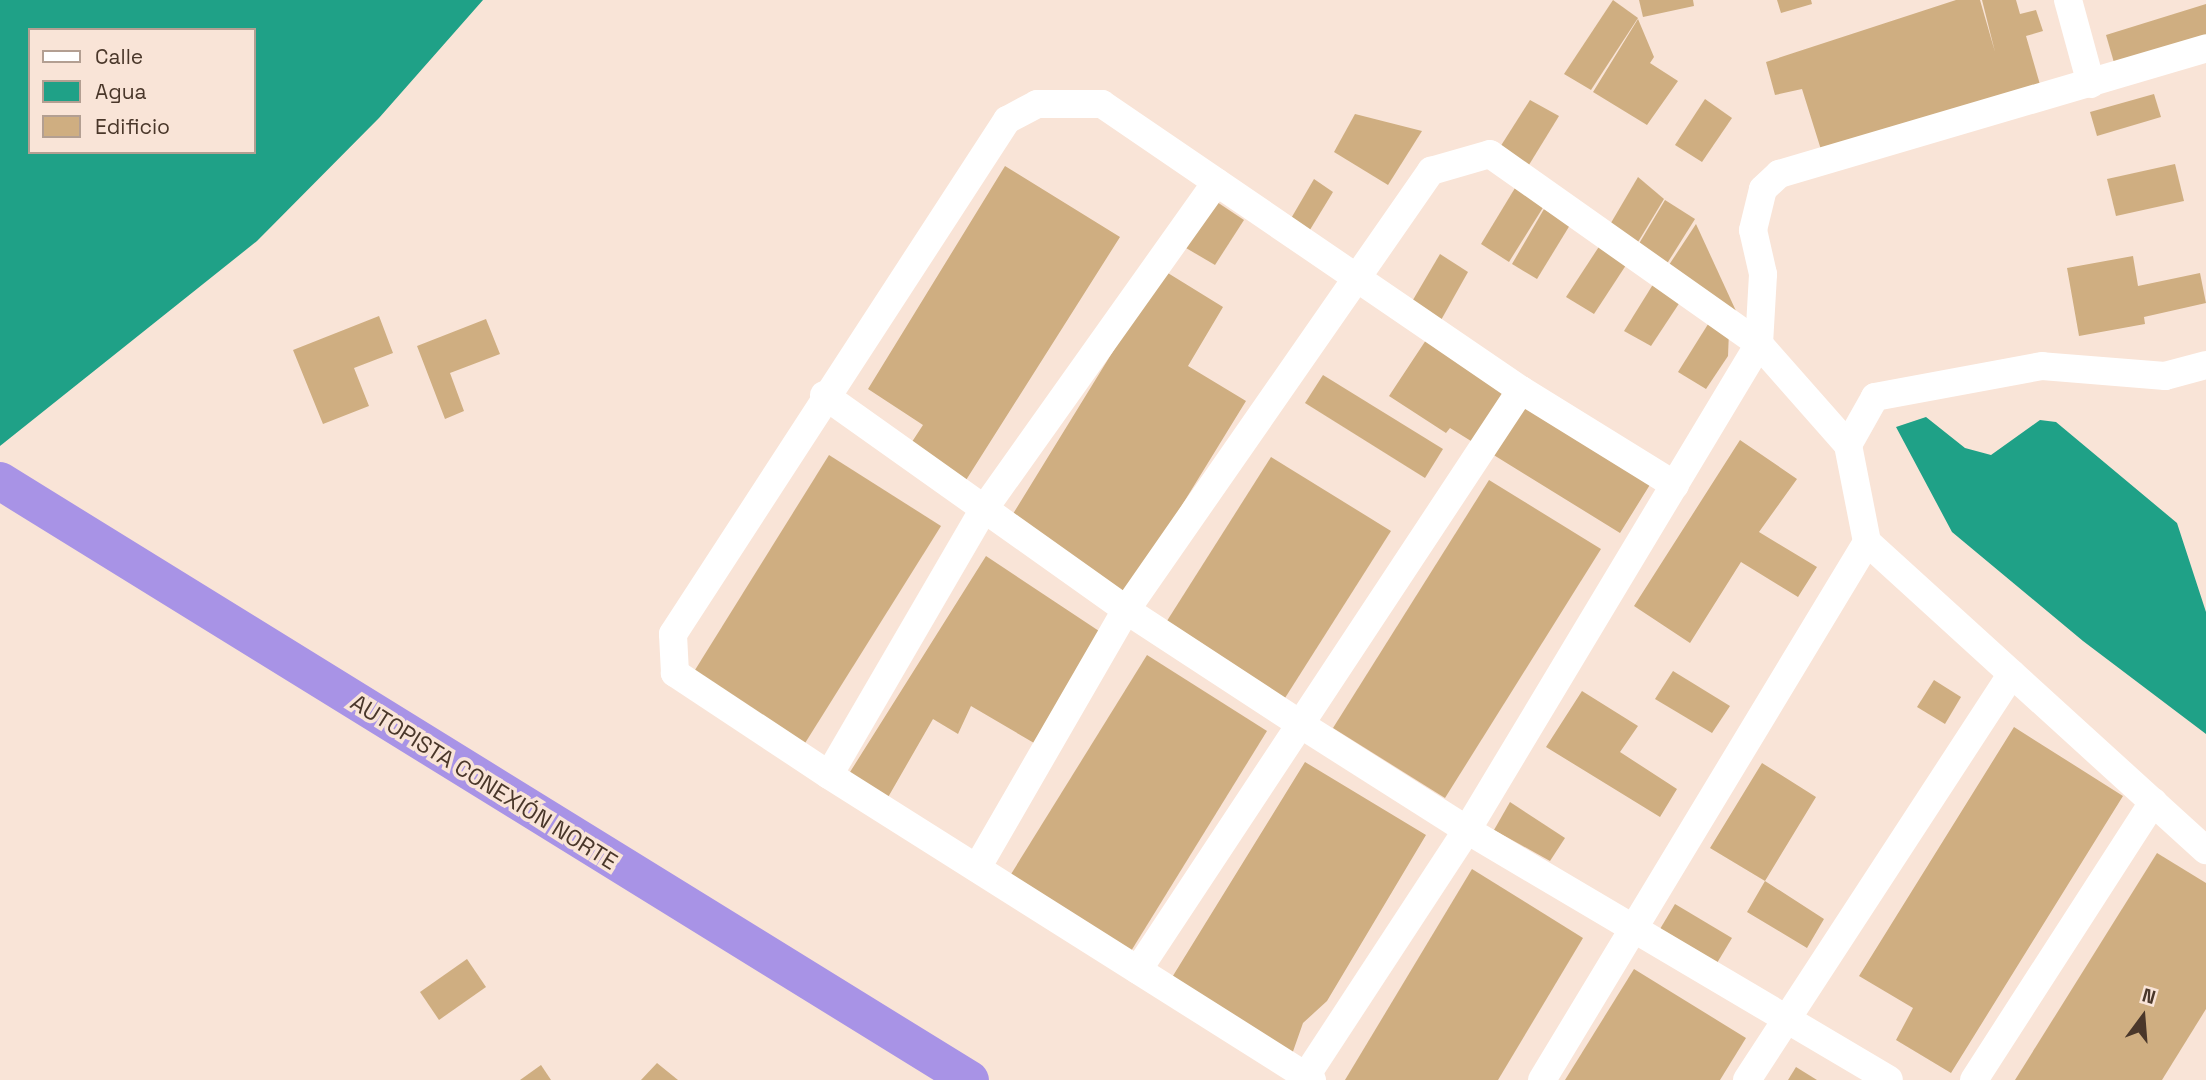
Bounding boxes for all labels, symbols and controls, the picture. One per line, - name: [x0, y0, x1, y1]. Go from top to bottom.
- legend: [28, 28, 256, 154]
- text: Calle: [95, 43, 143, 70]
- text: Agua: [95, 78, 147, 105]
- text: Edificio: [95, 113, 170, 140]
- street label: AUTOPISTA CONEXIÓN NORTE: [346, 688, 622, 876]
- north arrow: [2108, 982, 2178, 1052]
- text: N: [2139, 983, 2158, 1010]

